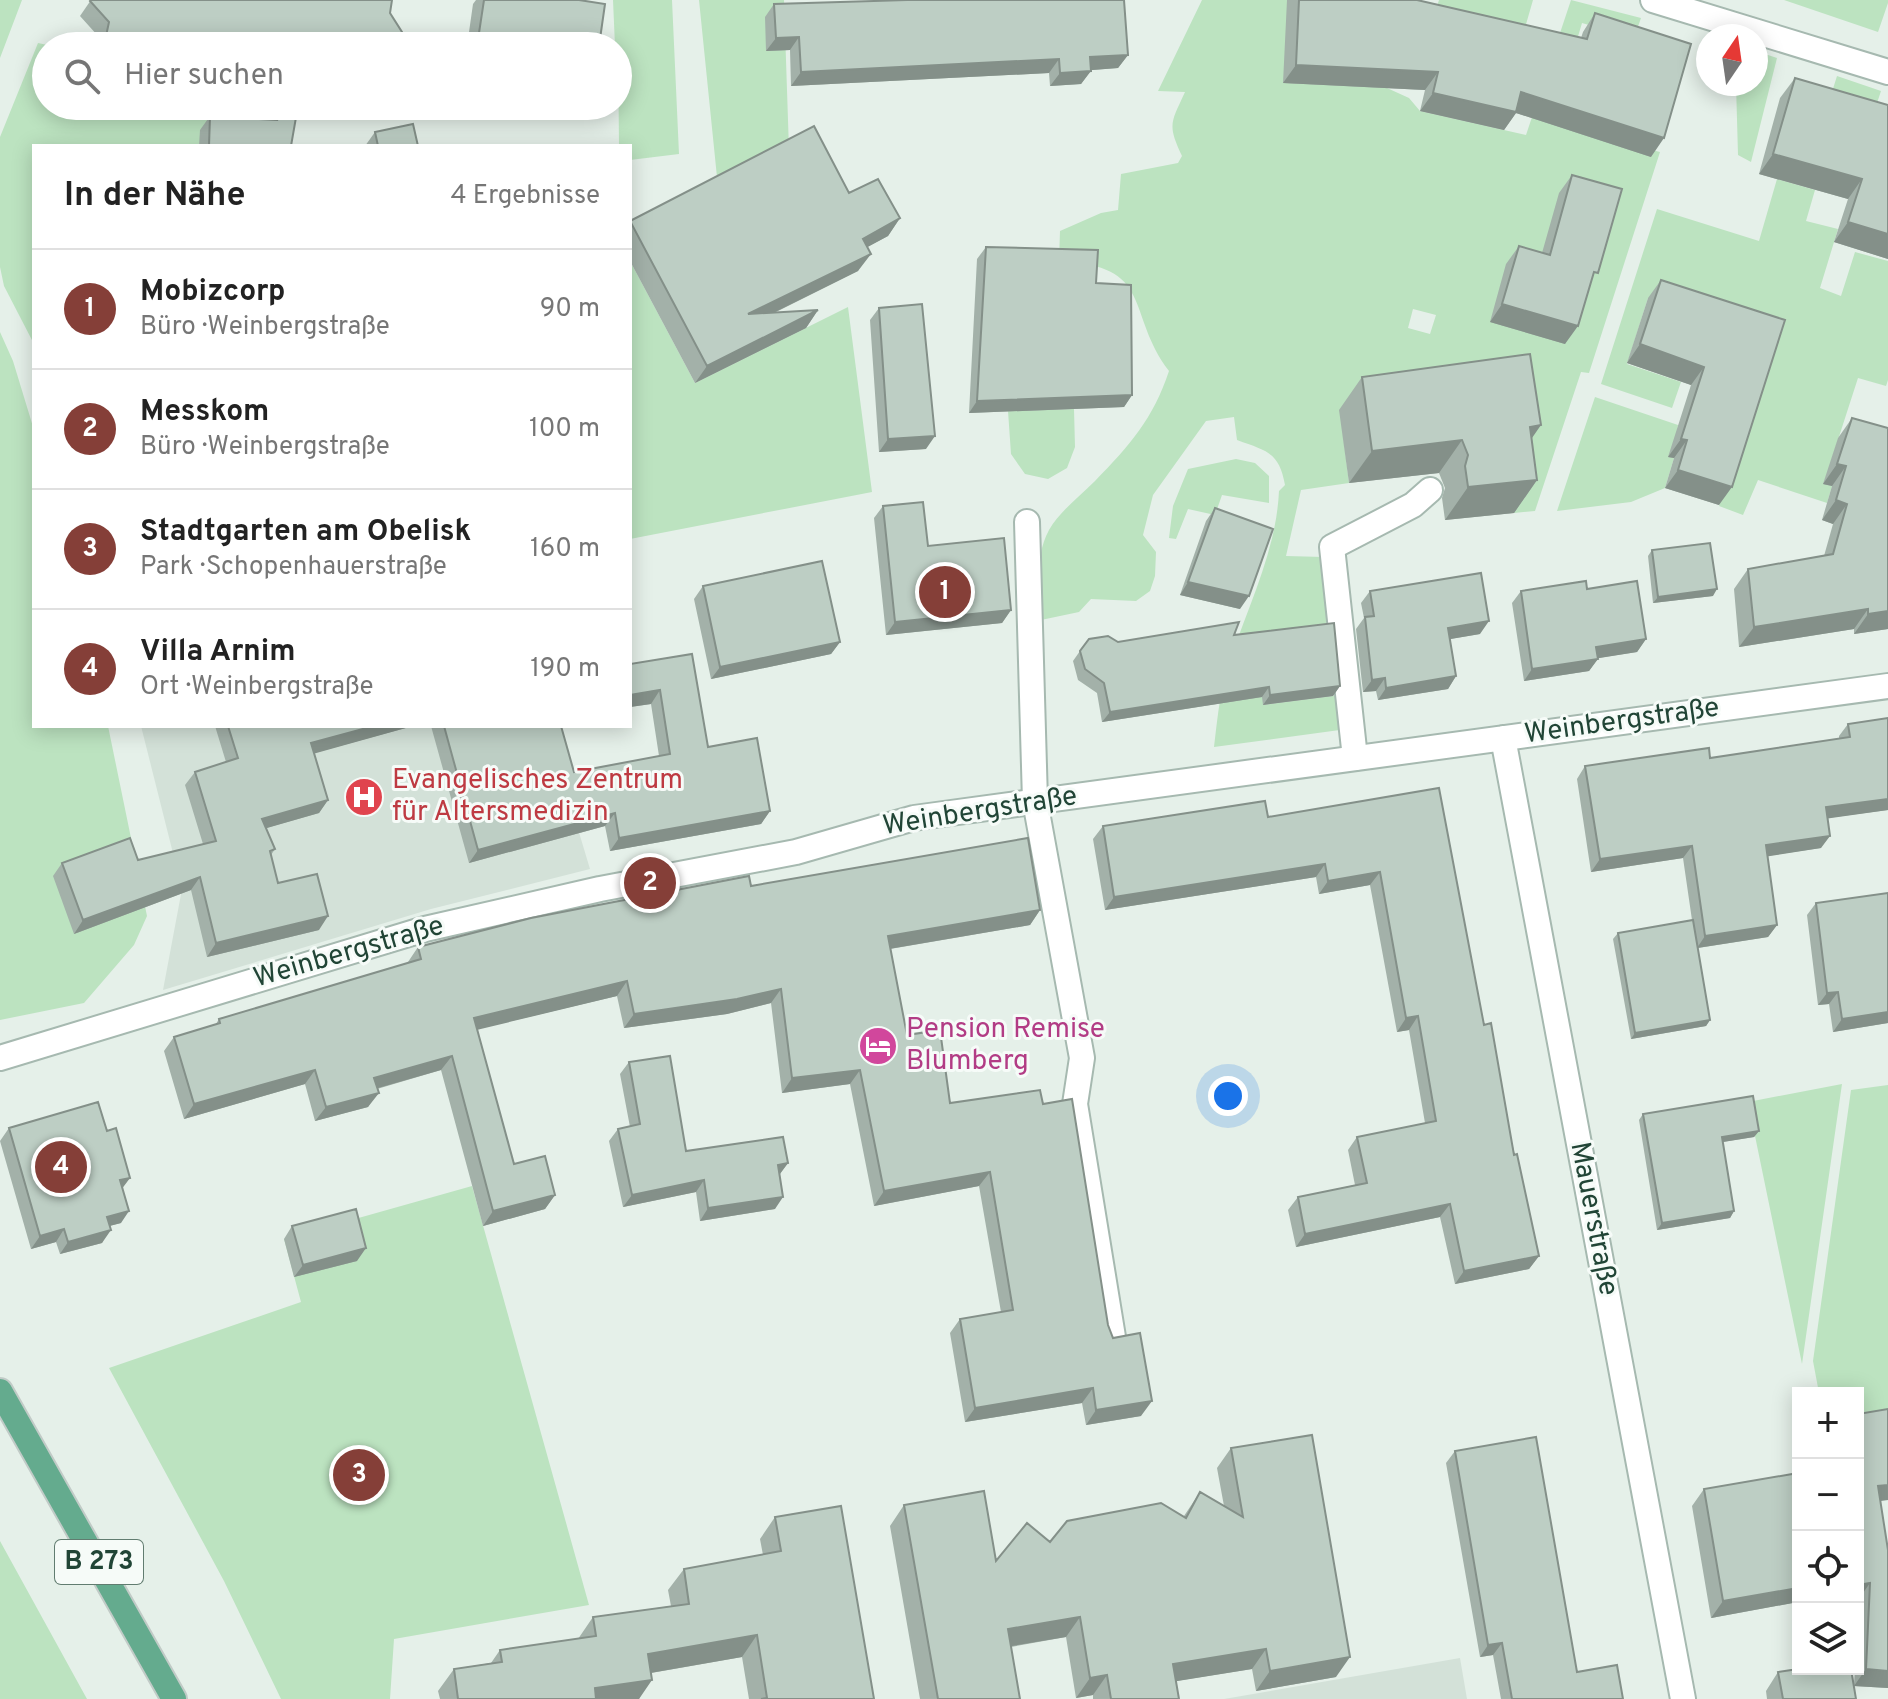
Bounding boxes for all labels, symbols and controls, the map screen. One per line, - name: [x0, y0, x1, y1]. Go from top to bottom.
- north arrow: [1696, 24, 1768, 96]
- search box: [32, 32, 632, 120]
- icon: search: [60, 54, 104, 98]
- text: Hier suchen: [124, 58, 284, 95]
- text: In der Nähe: [64, 175, 246, 218]
- text: 4 Ergebnisse: [450, 180, 600, 213]
- text: Mobizcorp: [140, 274, 285, 311]
- text: 1: [85, 293, 95, 326]
- text: 90 m: [540, 293, 600, 326]
- text: Büro · Weinbergstraße: [140, 311, 390, 344]
- text: Messkom: [140, 394, 269, 431]
- text: 2: [82, 413, 98, 446]
- text: 100 m: [529, 413, 600, 446]
- text: Büro · Weinbergstraße: [140, 431, 390, 464]
- text: Stadtgarten am Obelisk: [140, 514, 471, 551]
- text: 3: [82, 533, 98, 566]
- text: 160 m: [530, 533, 600, 566]
- text: Park · Schopenhauerstraße: [140, 551, 447, 584]
- pin: 1: [919, 562, 971, 622]
- text: Villa Arnim: [140, 634, 296, 671]
- text: 4: [82, 653, 98, 686]
- text: 190 m: [530, 653, 600, 686]
- text: Ort · Weinbergstraße: [140, 671, 373, 704]
- street label: Weinbergstraße: [1522, 691, 1722, 753]
- place label: Evangelisches Zentrum für Altersmedizin: [392, 763, 683, 831]
- hospital icon: Evangelisches Zentrum für Altersmedizin: [343, 776, 385, 818]
- street label: Weinbergstraße: [880, 779, 1080, 845]
- pin: 2: [624, 853, 676, 913]
- street label: Weinbergstraße: [250, 909, 448, 997]
- place label: Pension Remise Blumberg: [906, 1012, 1105, 1080]
- hotel icon: Pension Remise Blumberg: [857, 1025, 899, 1067]
- your location: [1208, 1076, 1248, 1116]
- pin: 4: [35, 1137, 87, 1197]
- street label: Mauerstraße: [1560, 1139, 1626, 1299]
- map controls: [1792, 1387, 1864, 1675]
- button: +: [1792, 1387, 1864, 1459]
- pin: 3: [333, 1445, 385, 1505]
- button: −: [1792, 1459, 1864, 1531]
- button: locate: [1792, 1531, 1864, 1603]
- road number: B 273: [55, 1540, 143, 1584]
- button: layers: [1792, 1603, 1864, 1675]

